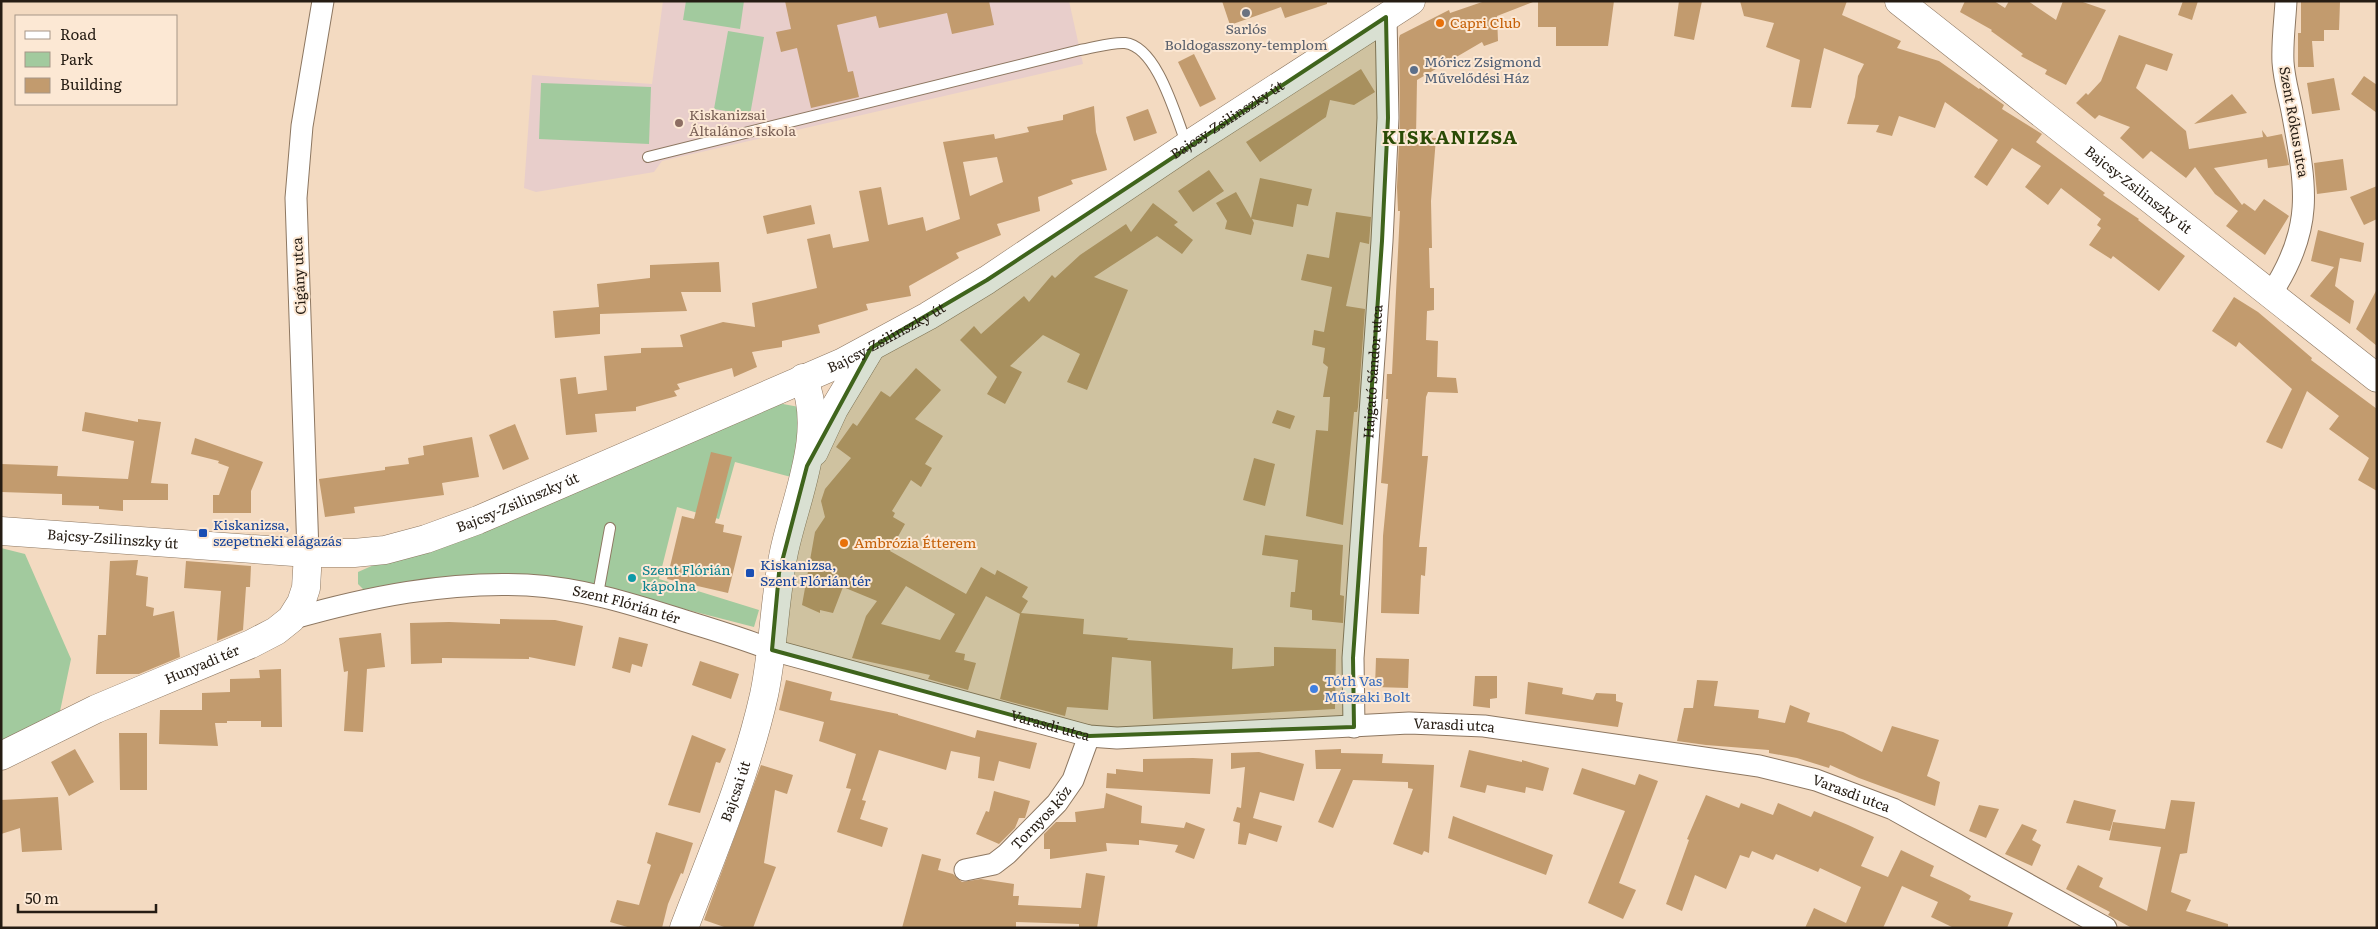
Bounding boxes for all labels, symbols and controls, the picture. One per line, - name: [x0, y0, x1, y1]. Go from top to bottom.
- marker: Sarlós Boldogasszony-templom: [1240, 7, 1252, 19]
- place label: Capri Club: [1450, 12, 1521, 32]
- legend: [15, 15, 178, 105]
- marker: Capri Club: [1434, 17, 1446, 29]
- place label: Sarlós Boldogasszony-templom: [1165, 18, 1328, 54]
- text: Road: [60, 22, 96, 45]
- text: Park: [60, 47, 94, 70]
- place label: Móricz Zsigmond Művelődési Ház: [1424, 51, 1541, 87]
- marker: Móricz Zsigmond Művelődési Ház: [1408, 64, 1420, 76]
- street label: Szent Rókus utca: [2275, 65, 2315, 179]
- text: Building: [60, 72, 122, 95]
- street label: Bajcsy-Zsilinszky út: [1166, 75, 1288, 163]
- place label: Kiskanizsai Általános Iskola: [689, 104, 796, 140]
- marker: Kiskanizsai Általános Iskola: [673, 117, 685, 129]
- district label: KISKANIZSA: [1382, 122, 1518, 150]
- street label: Bajcsy-Zsilinszky út: [2081, 140, 2197, 238]
- street label: Cigány utca: [286, 236, 310, 315]
- street label: Bajcsy-Zsilinszky út: [824, 297, 949, 377]
- street label: Hajgató Sándor utca: [1357, 304, 1387, 439]
- street label: Bajcsy-Zsilinszky út: [453, 466, 582, 536]
- place label: Kiskanizsa, szepetneki elágazás: [213, 514, 342, 550]
- street label: Bajcsy-Zsilinszky út: [46, 523, 179, 553]
- marker: Kiskanizsa, szepetneki elágazás: [197, 527, 209, 539]
- place label: Ambrózia Étterem: [854, 532, 977, 552]
- marker: Ambrózia Étterem: [838, 537, 850, 549]
- place label: Kiskanizsa, Szent Flórián tér: [760, 554, 871, 590]
- place label: Szent Flórián kápolna: [642, 559, 731, 595]
- marker: Kiskanizsa, Szent Flórián tér: [744, 567, 756, 579]
- marker: Szent Flórián kápolna: [626, 572, 638, 584]
- street label: Szent Flórián tér: [571, 580, 683, 628]
- street label: Hunyadi tér: [161, 639, 243, 688]
- place label: Tóth Vas Műszaki Bolt: [1324, 670, 1411, 706]
- marker: Tóth Vas Műszaki Bolt: [1308, 683, 1320, 695]
- street label: Varasdi utca: [1008, 704, 1093, 745]
- street label: Varasdi utca: [1413, 712, 1497, 737]
- street label: Bajcsai út: [715, 758, 754, 824]
- street label: Varasdi utca: [1810, 769, 1894, 816]
- street label: Tornyos köz: [1006, 781, 1075, 853]
- scale bar: [18, 882, 155, 914]
- text: 50 m: [25, 886, 59, 909]

